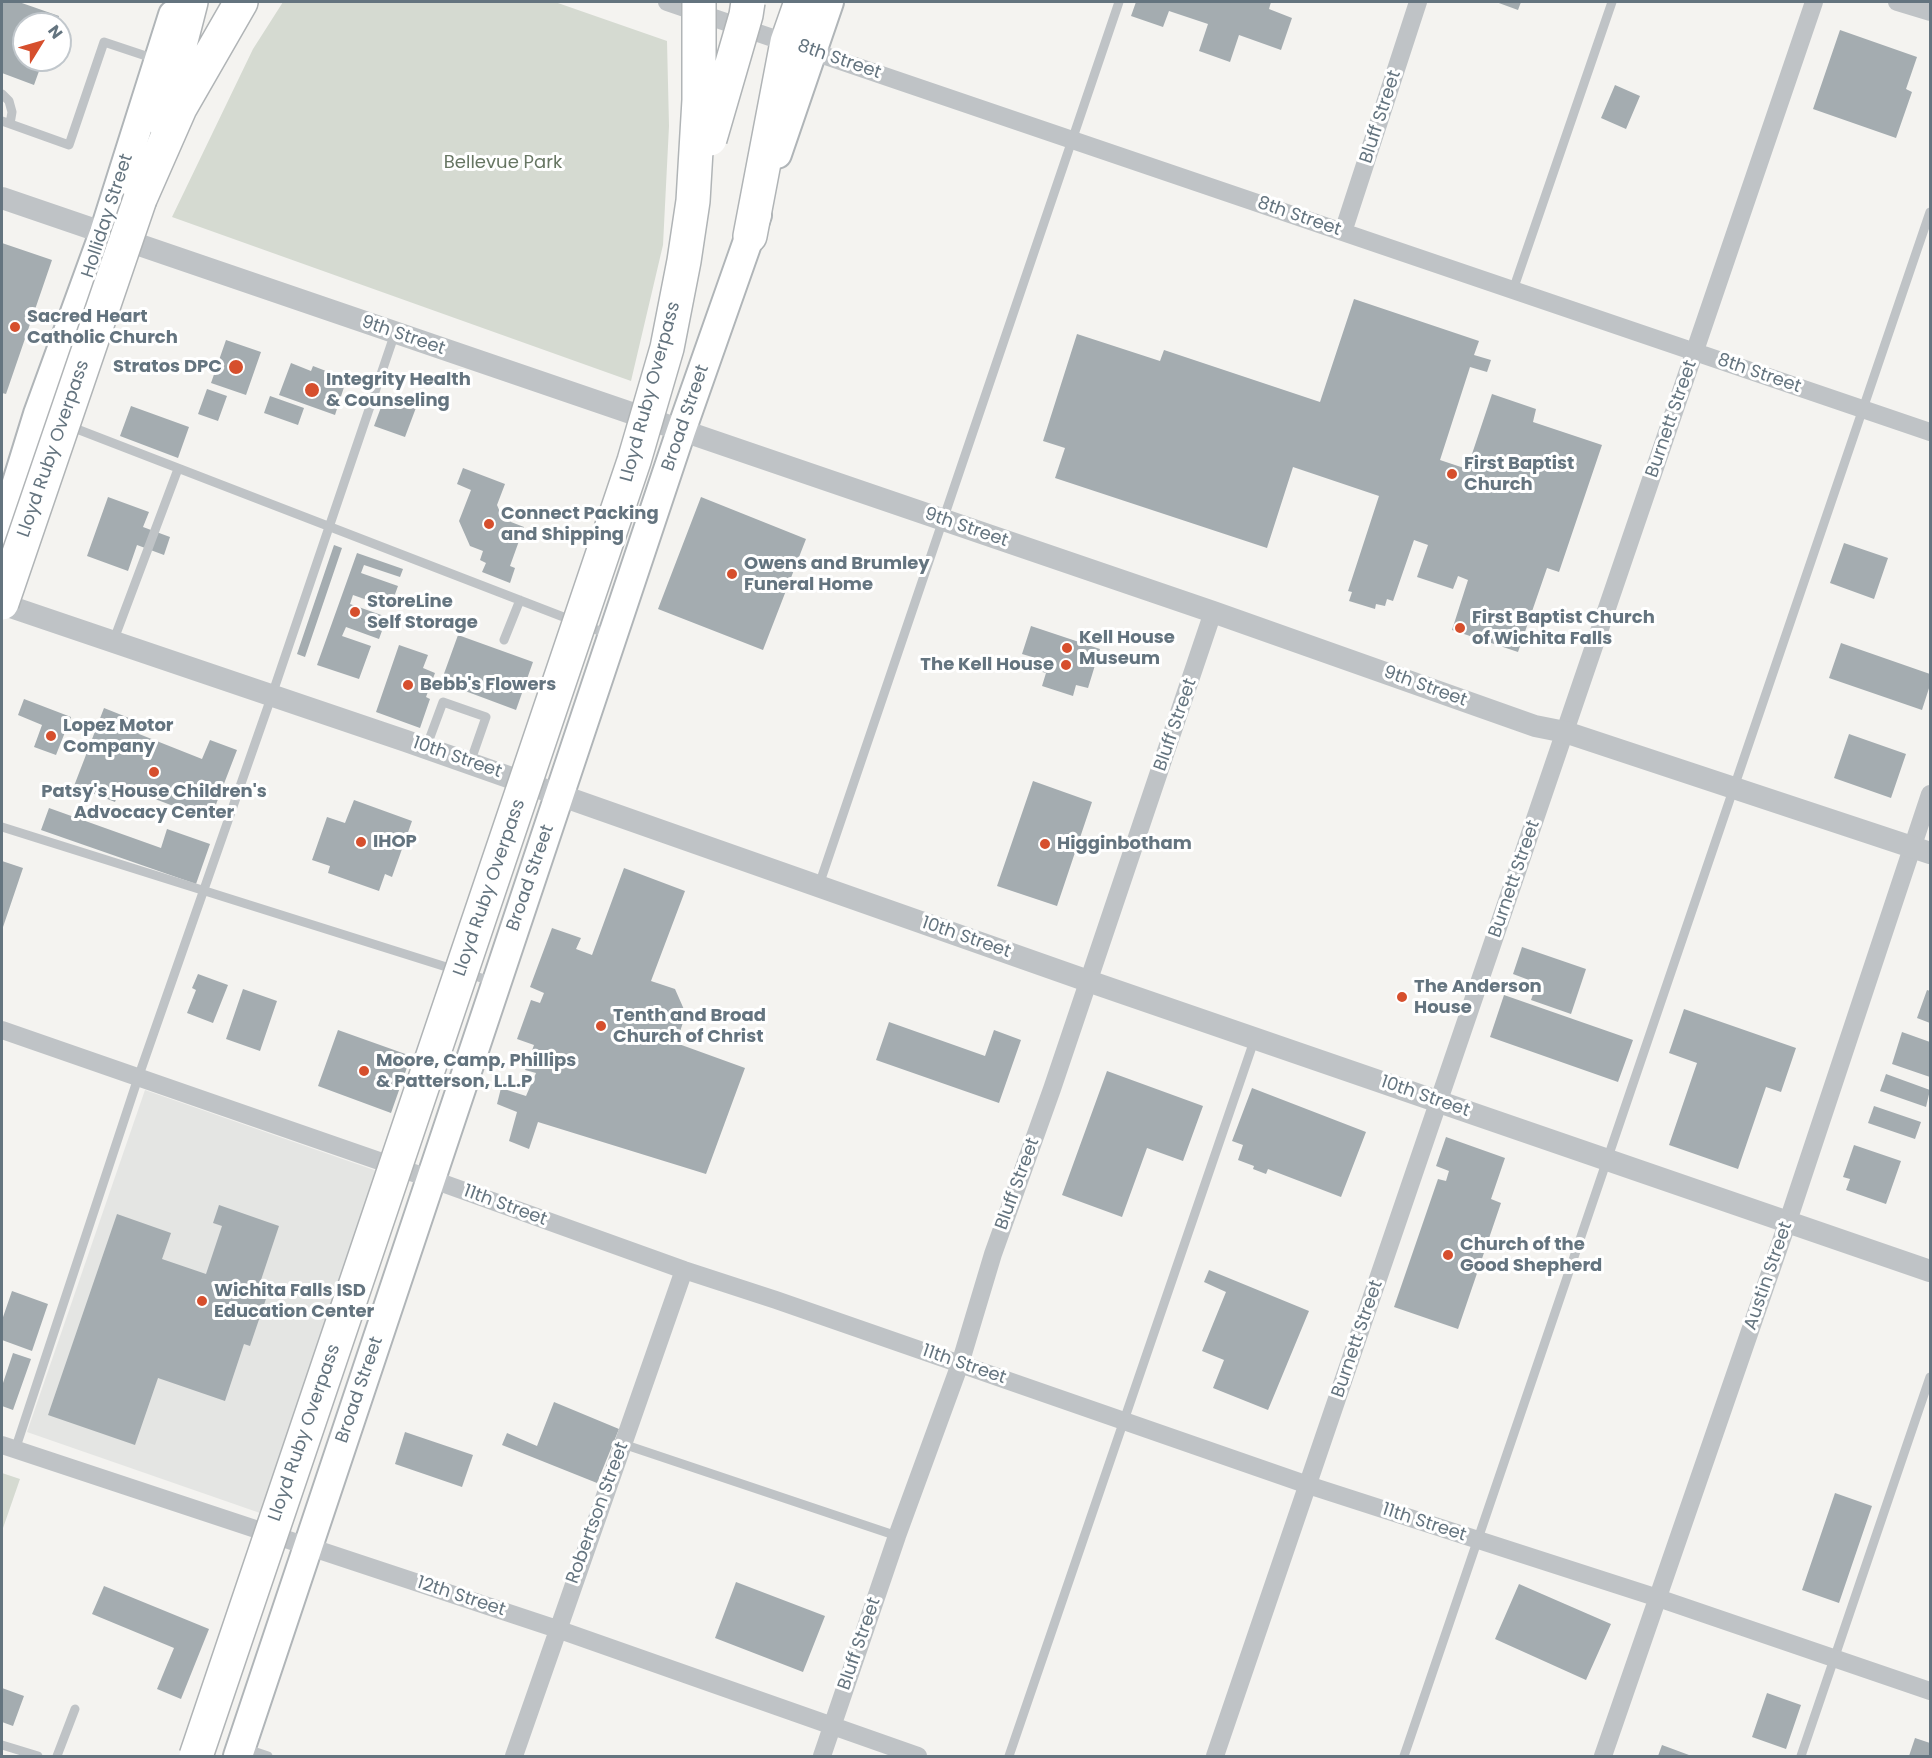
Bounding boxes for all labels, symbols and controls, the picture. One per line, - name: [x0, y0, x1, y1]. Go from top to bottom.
- north arrow: [12, 12, 72, 72]
- text: N: [42, 20, 68, 44]
- street label: 8th Street: [794, 36, 884, 84]
- street label: Bluff Street: [1356, 68, 1406, 166]
- street label: Holliday Street: [78, 151, 138, 281]
- park label: Bellevue Park: [444, 152, 562, 174]
- street label: 8th Street: [1254, 193, 1344, 241]
- street label: Lloyd Ruby Overpass: [617, 300, 685, 484]
- place label: Sacred Heart Catholic Church: [27, 306, 178, 348]
- street label: 9th Street: [358, 312, 448, 360]
- marker: Sacred Heart Catholic Church: [8, 320, 22, 334]
- street label: 8th Street: [1714, 350, 1804, 398]
- place label: Stratos DPC: [113, 356, 222, 378]
- street label: Lloyd Ruby Overpass: [14, 358, 94, 540]
- marker: Stratos DPC: [227, 358, 245, 376]
- street label: Burnett Street: [1642, 358, 1702, 480]
- street label: Broad Street: [658, 362, 714, 474]
- place label: Integrity Health & Counseling: [326, 369, 471, 412]
- marker: Integrity Health & Counseling: [303, 381, 321, 399]
- place label: First Baptist Church: [1464, 453, 1574, 496]
- marker: First Baptist Church: [1445, 467, 1459, 481]
- place label: Connect Packing and Shipping: [501, 503, 659, 546]
- street label: 9th Street: [921, 504, 1011, 552]
- marker: Connect Packing and Shipping: [482, 517, 496, 531]
- place label: Owens and Brumley Funeral Home: [744, 553, 930, 596]
- marker: Owens and Brumley Funeral Home: [725, 567, 739, 581]
- place label: StoreLine Self Storage: [367, 591, 478, 634]
- marker: StoreLine Self Storage: [348, 605, 362, 619]
- place label: First Baptist Church of Wichita Falls: [1472, 607, 1655, 650]
- marker: First Baptist Church of Wichita Falls: [1453, 621, 1467, 635]
- place label: Kell House Museum: [1079, 627, 1175, 670]
- marker: Kell House Museum: [1060, 641, 1074, 655]
- place label: The Kell House: [920, 654, 1054, 676]
- marker: The Kell House: [1059, 658, 1073, 672]
- street label: 9th Street: [1380, 662, 1470, 712]
- place label: Bebb's Flowers: [420, 674, 556, 696]
- street label: Bluff Street: [1150, 676, 1202, 774]
- marker: Bebb's Flowers: [401, 678, 415, 692]
- place label: Lopez Motor Company: [63, 715, 174, 758]
- marker: Lopez Motor Company: [44, 729, 58, 743]
- street label: 10th Street: [410, 733, 504, 783]
- marker: Patsy's House Children's Advocacy Center: [147, 765, 161, 779]
- place label: Patsy's House Children's Advocacy Center: [41, 781, 267, 824]
- street label: Lloyd Ruby Overpass: [450, 797, 530, 979]
- street label: Burnett Street: [1485, 818, 1545, 940]
- street label: Broad Street: [503, 822, 559, 934]
- place label: IHOP: [373, 831, 417, 853]
- place label: Higginbotham: [1057, 833, 1192, 855]
- marker: IHOP: [354, 835, 368, 849]
- marker: Higginbotham: [1038, 837, 1052, 851]
- street label: 10th Street: [919, 913, 1013, 963]
- place label: The Anderson House: [1414, 976, 1542, 1018]
- marker: The Anderson House: [1395, 990, 1409, 1004]
- place label: Tenth and Broad Church of Christ: [613, 1005, 766, 1048]
- marker: Tenth and Broad Church of Christ: [594, 1019, 608, 1033]
- place label: Moore, Camp, Phillips & Patterson, L.L.P: [376, 1050, 576, 1092]
- marker: Moore, Camp, Phillips & Patterson, L.L.P: [357, 1064, 371, 1078]
- street label: 10th Street: [1378, 1072, 1472, 1122]
- street label: Bluff Street: [991, 1135, 1045, 1233]
- street label: 11th Street: [460, 1181, 550, 1231]
- street label: Austin Street: [1740, 1219, 1798, 1333]
- place label: Church of the Good Shepherd: [1460, 1234, 1602, 1276]
- marker: Church of the Good Shepherd: [1441, 1248, 1455, 1262]
- street label: Burnett Street: [1328, 1278, 1388, 1400]
- place label: Wichita Falls ISD Education Center: [214, 1280, 374, 1322]
- marker: Wichita Falls ISD Education Center: [195, 1294, 209, 1308]
- street label: Broad Street: [332, 1334, 388, 1446]
- street label: 11th Street: [919, 1341, 1009, 1389]
- street label: Lloyd Ruby Overpass: [265, 1342, 345, 1524]
- street label: Robertson Street: [562, 1439, 634, 1587]
- street label: 11th Street: [1379, 1499, 1469, 1547]
- street label: 12th Street: [414, 1573, 508, 1621]
- street label: Bluff Street: [834, 1595, 886, 1693]

